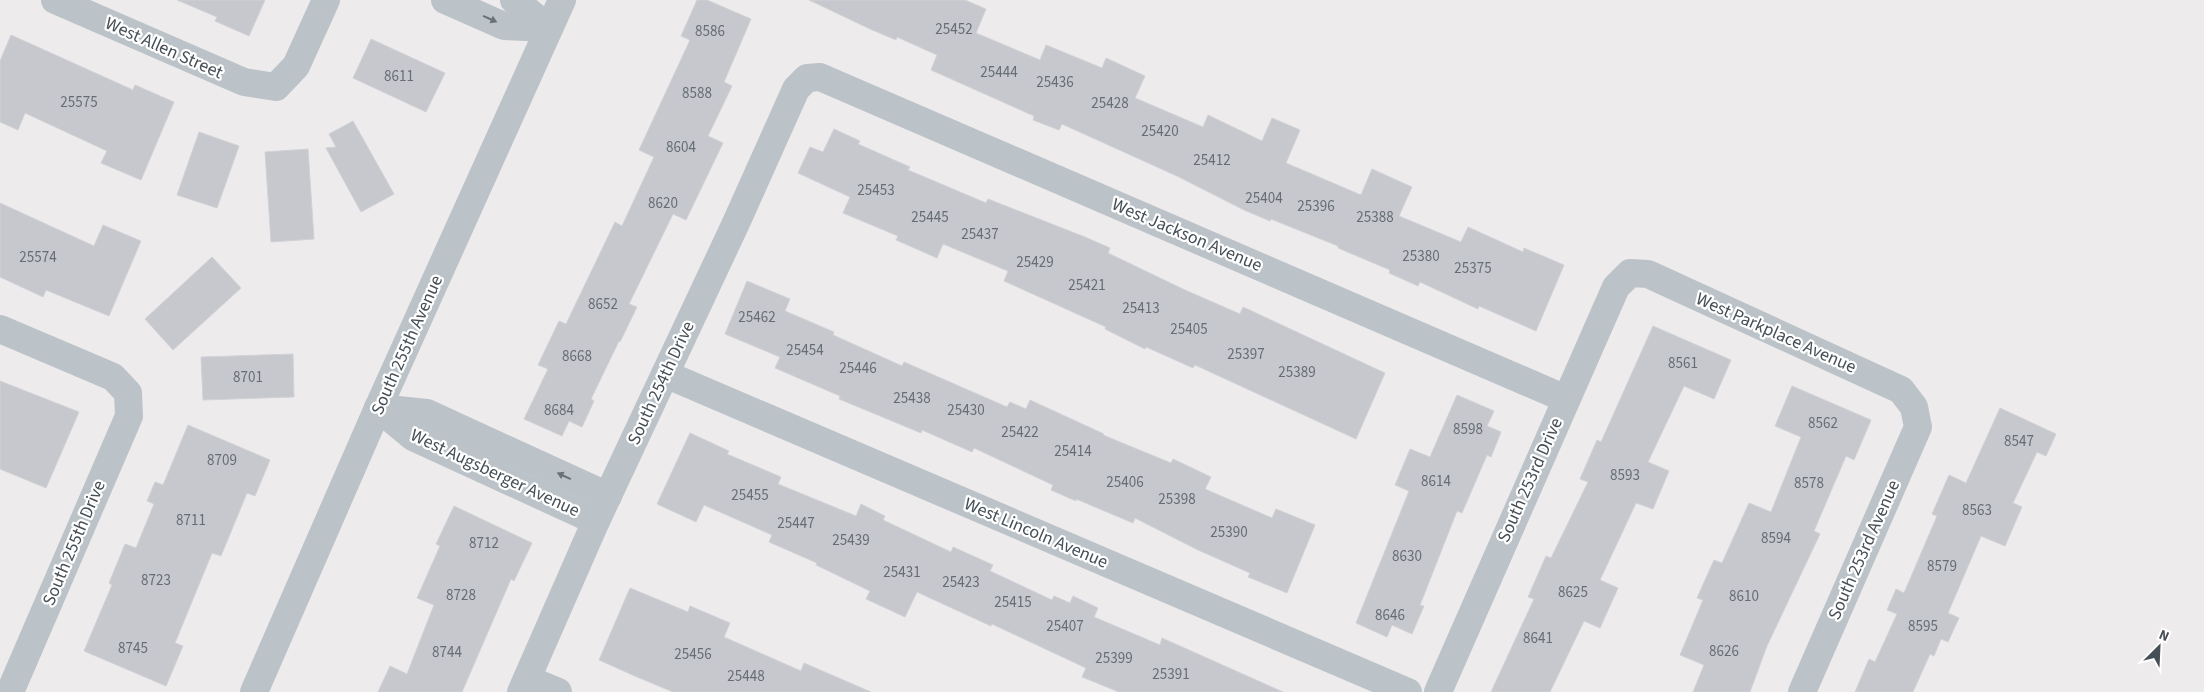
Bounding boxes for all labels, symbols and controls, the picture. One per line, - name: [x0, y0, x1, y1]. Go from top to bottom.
- street label: West Allen Street: [101, 11, 227, 85]
- one-way arrow: [483, 16, 497, 24]
- house number: 25452: [935, 19, 973, 40]
- house number: 8586: [695, 21, 725, 42]
- house number: 25444: [980, 62, 1018, 83]
- house number: 8611: [384, 66, 414, 87]
- house number: 25436: [1036, 72, 1074, 93]
- house number: 8588: [682, 83, 712, 104]
- house number: 25575: [60, 92, 98, 113]
- house number: 25428: [1091, 93, 1129, 114]
- house number: 25420: [1141, 121, 1179, 142]
- house number: 8604: [666, 137, 696, 158]
- house number: 25412: [1193, 150, 1231, 171]
- house number: 25453: [857, 180, 895, 201]
- house number: 25404: [1245, 188, 1283, 209]
- street label: West Jackson Avenue: [1108, 192, 1266, 278]
- house number: 8620: [648, 193, 678, 214]
- house number: 25396: [1297, 196, 1335, 217]
- house number: 25445: [911, 207, 949, 228]
- house number: 25388: [1356, 207, 1394, 228]
- house number: 25437: [961, 224, 999, 245]
- house number: 25380: [1402, 246, 1440, 267]
- house number: 25574: [19, 247, 57, 268]
- house number: 25429: [1016, 252, 1054, 273]
- house number: 25375: [1454, 258, 1492, 279]
- street label: South 255th Avenue: [365, 271, 449, 419]
- house number: 25421: [1068, 275, 1106, 296]
- street label: West Parkplace Avenue: [1692, 286, 1860, 380]
- house number: 8652: [588, 294, 618, 315]
- house number: 25413: [1122, 298, 1160, 319]
- house number: 25462: [738, 307, 776, 328]
- street label: South 254th Drive: [621, 317, 701, 449]
- house number: 25405: [1170, 319, 1208, 340]
- house number: 25454: [786, 340, 824, 361]
- house number: 25397: [1227, 344, 1265, 365]
- house number: 8668: [562, 346, 592, 367]
- house number: 8561: [1668, 353, 1698, 374]
- house number: 25446: [839, 358, 877, 379]
- house number: 25389: [1278, 362, 1316, 383]
- house number: 8701: [233, 367, 263, 388]
- house number: 25438: [893, 388, 931, 409]
- house number: 8684: [544, 400, 574, 421]
- house number: 25430: [947, 400, 985, 421]
- house number: 8562: [1808, 413, 1838, 434]
- street label: South 253rd Drive: [1491, 414, 1569, 546]
- house number: 8598: [1453, 419, 1483, 440]
- house number: 25422: [1001, 422, 1039, 443]
- street label: West Augsberger Avenue: [406, 423, 584, 523]
- house number: 8547: [2004, 431, 2034, 452]
- house number: 25414: [1054, 441, 1092, 462]
- house number: 8709: [207, 450, 237, 471]
- house number: 8593: [1610, 465, 1640, 486]
- house number: 8614: [1421, 471, 1451, 492]
- one-way arrow: [556, 472, 571, 480]
- house number: 25406: [1106, 472, 1144, 493]
- house number: 8578: [1794, 473, 1824, 494]
- street label: South 255th Drive: [36, 476, 112, 610]
- street label: South 253rd Avenue: [1822, 476, 1906, 624]
- house number: 25455: [731, 485, 769, 506]
- house number: 25398: [1158, 489, 1196, 510]
- street label: West Lincoln Avenue: [960, 491, 1112, 575]
- house number: 8563: [1962, 500, 1992, 521]
- house number: 8711: [176, 510, 206, 531]
- house number: 25447: [777, 513, 815, 534]
- house number: 25390: [1210, 522, 1248, 543]
- house number: 8594: [1761, 528, 1791, 549]
- house number: 25439: [832, 530, 870, 551]
- house number: 8712: [469, 533, 499, 554]
- house number: 8630: [1392, 546, 1422, 567]
- house number: 8579: [1927, 556, 1957, 577]
- house number: 25431: [883, 562, 921, 583]
- house number: 8723: [141, 570, 171, 591]
- house number: 25423: [942, 572, 980, 593]
- house number: 8625: [1558, 582, 1588, 603]
- house number: 8728: [446, 585, 476, 606]
- house number: 8610: [1729, 586, 1759, 607]
- house number: 25415: [994, 592, 1032, 613]
- house number: 8646: [1375, 605, 1405, 626]
- house number: 25407: [1046, 616, 1084, 637]
- house number: 8595: [1908, 616, 1938, 637]
- north arrow: [2134, 622, 2184, 672]
- text: N: [2156, 625, 2172, 647]
- house number: 8641: [1523, 628, 1553, 649]
- house number: 8745: [118, 638, 148, 659]
- house number: 8626: [1709, 641, 1739, 662]
- house number: 8744: [432, 642, 462, 663]
- house number: 25456: [674, 644, 712, 665]
- house number: 25399: [1095, 648, 1133, 669]
- house number: 25391: [1152, 664, 1190, 685]
- house number: 25448: [727, 666, 765, 687]

